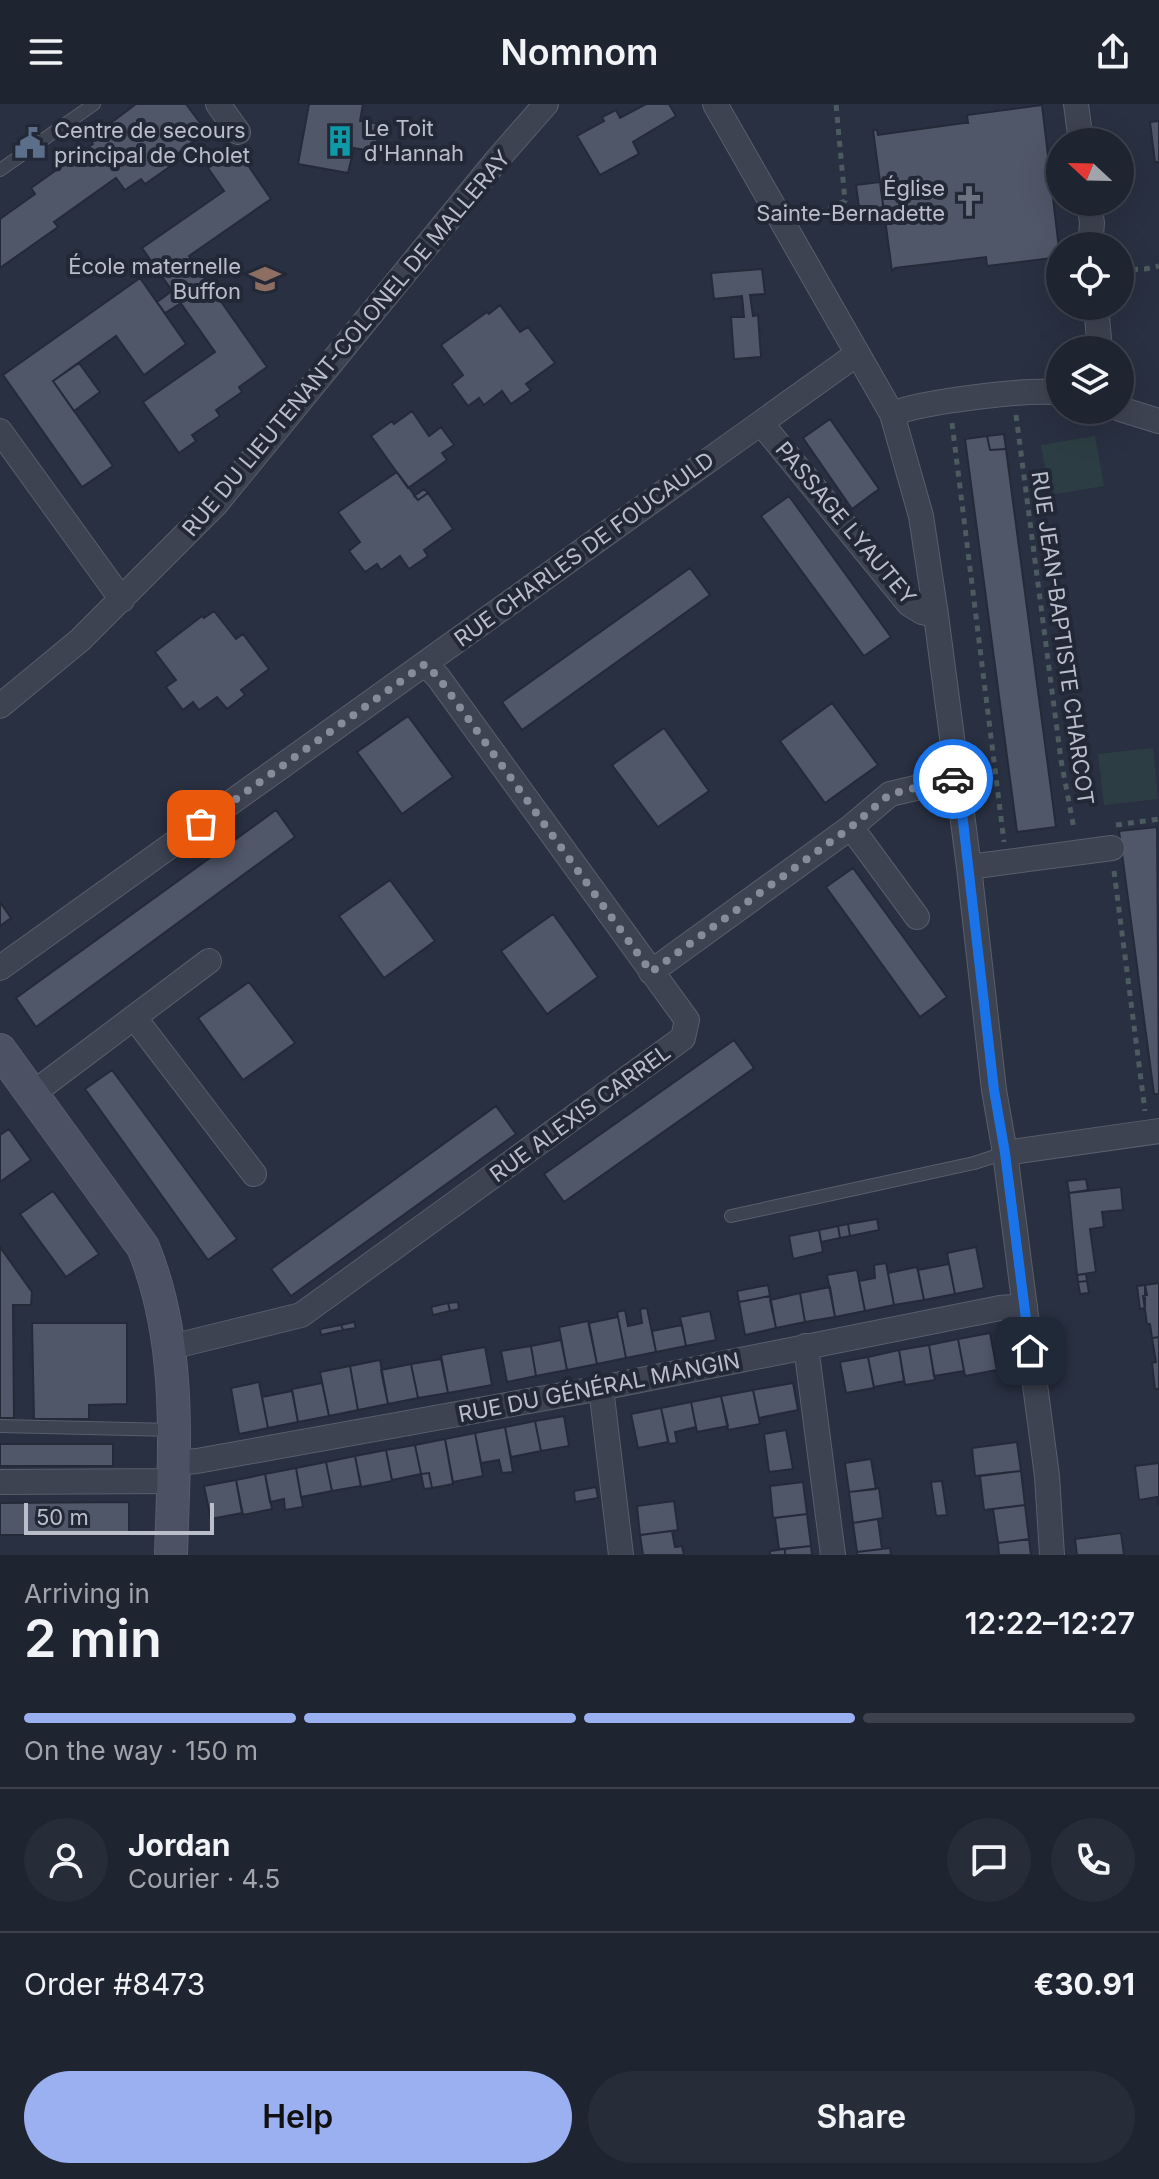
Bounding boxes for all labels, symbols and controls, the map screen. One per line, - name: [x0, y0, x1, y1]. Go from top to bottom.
- icon: menu: [24, 30, 68, 74]
- text: Nomnom: [500, 30, 659, 74]
- icon: share: [1091, 30, 1135, 74]
- place label: Le Toit d'Hannah: [364, 115, 464, 166]
- place label: Centre de secours principal de Cholet: [54, 117, 250, 168]
- building icon: Le Toit d'Hannah: [323, 124, 357, 158]
- public building icon: Centre de secours principal de Cholet: [13, 126, 47, 160]
- north arrow: [1046, 128, 1134, 216]
- map controls: [1046, 128, 1134, 424]
- street label: RUE DU LIEUTENANT-COLONEL DE MALLERAY: [177, 145, 515, 541]
- place label: Église Sainte-Bernadette: [756, 175, 945, 226]
- church icon: Église Sainte-Bernadette: [952, 184, 986, 218]
- button: locate: [1046, 232, 1134, 320]
- place label: École maternelle Buffon: [68, 253, 241, 304]
- school or university icon: École maternelle Buffon: [248, 262, 282, 296]
- button: layers: [1046, 336, 1134, 424]
- street label: PASSAGE LYAUTEY: [770, 436, 922, 610]
- street label: RUE CHARLES DE FOUCAULD: [449, 446, 719, 652]
- street label: RUE JEAN-BAPTISTE CHARCOT: [1027, 469, 1099, 807]
- courier: [913, 739, 993, 819]
- icon: car: [931, 757, 975, 801]
- pin: [167, 790, 235, 858]
- icon: bag: [179, 802, 223, 846]
- street label: RUE ALEXIS CARREL: [485, 1039, 675, 1187]
- pin: [996, 1317, 1064, 1385]
- icon: home: [1008, 1329, 1052, 1373]
- street label: RUE DU GÉNÉRAL MANGIN: [456, 1347, 742, 1427]
- scale bar: [24, 1499, 214, 1535]
- text: 50 m: [36, 1504, 89, 1530]
- text: Arriving in: [24, 1578, 150, 1609]
- text: 12:22–12:27: [965, 1605, 1135, 1641]
- text: 2 min: [24, 1607, 162, 1670]
- text: On the way · 150 m: [24, 1735, 258, 1766]
- button: person: [24, 1818, 108, 1902]
- button: chat: [947, 1818, 1031, 1902]
- button: phone: [1051, 1818, 1135, 1902]
- text: Jordan: [128, 1827, 230, 1863]
- text: Courier · 4.5: [128, 1863, 280, 1894]
- text: Order #8473: [24, 1966, 205, 2002]
- text: €30.91: [1034, 1966, 1135, 2002]
- button: Help: [24, 2071, 572, 2163]
- button: Share: [588, 2071, 1135, 2163]

